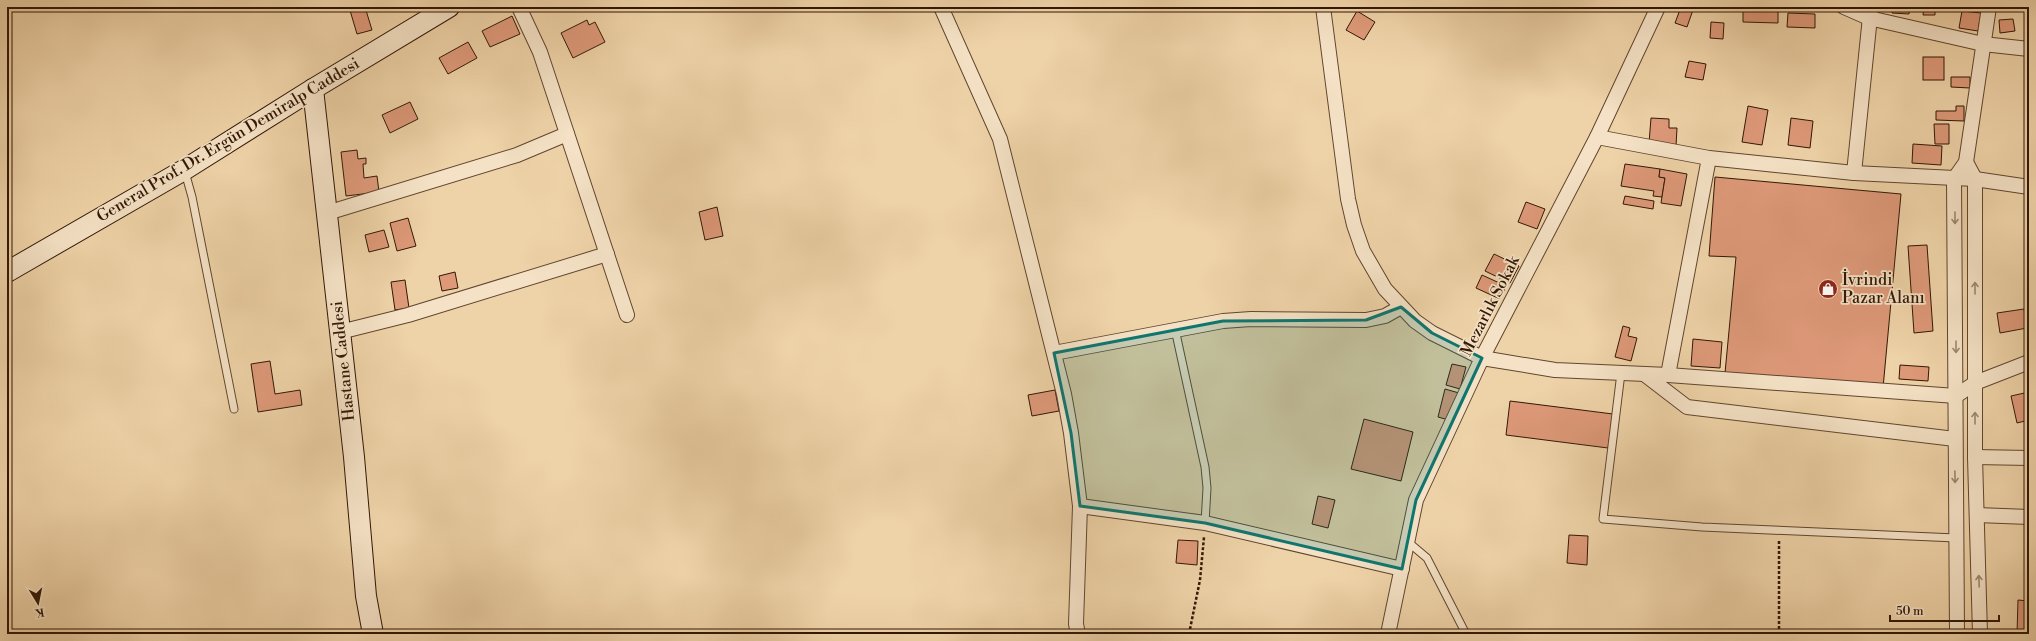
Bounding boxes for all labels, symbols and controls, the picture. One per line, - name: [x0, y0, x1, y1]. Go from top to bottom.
- street label: General Prof. Dr. Ergün Demiralp Caddesi: [93, 53, 363, 227]
- one-way arrow: [1951, 211, 1959, 224]
- street label: Mezarlık Sokak: [1456, 251, 1525, 359]
- place label: İvrindi Pazar Alanı: [1842, 268, 1925, 308]
- shop icon: İvrindi Pazar Alanı: [1817, 278, 1839, 300]
- one-way arrow: [1971, 282, 1979, 295]
- street label: Hastane Caddesi: [327, 300, 359, 422]
- one-way arrow: [1952, 340, 1960, 353]
- one-way arrow: [1971, 412, 1979, 425]
- one-way arrow: [1951, 470, 1959, 483]
- one-way arrow: [1975, 575, 1982, 588]
- north arrow: [18, 583, 58, 623]
- scale bar: [1890, 597, 1999, 623]
- text: K: [33, 604, 45, 620]
- text: 50 m: [1896, 604, 1924, 619]

